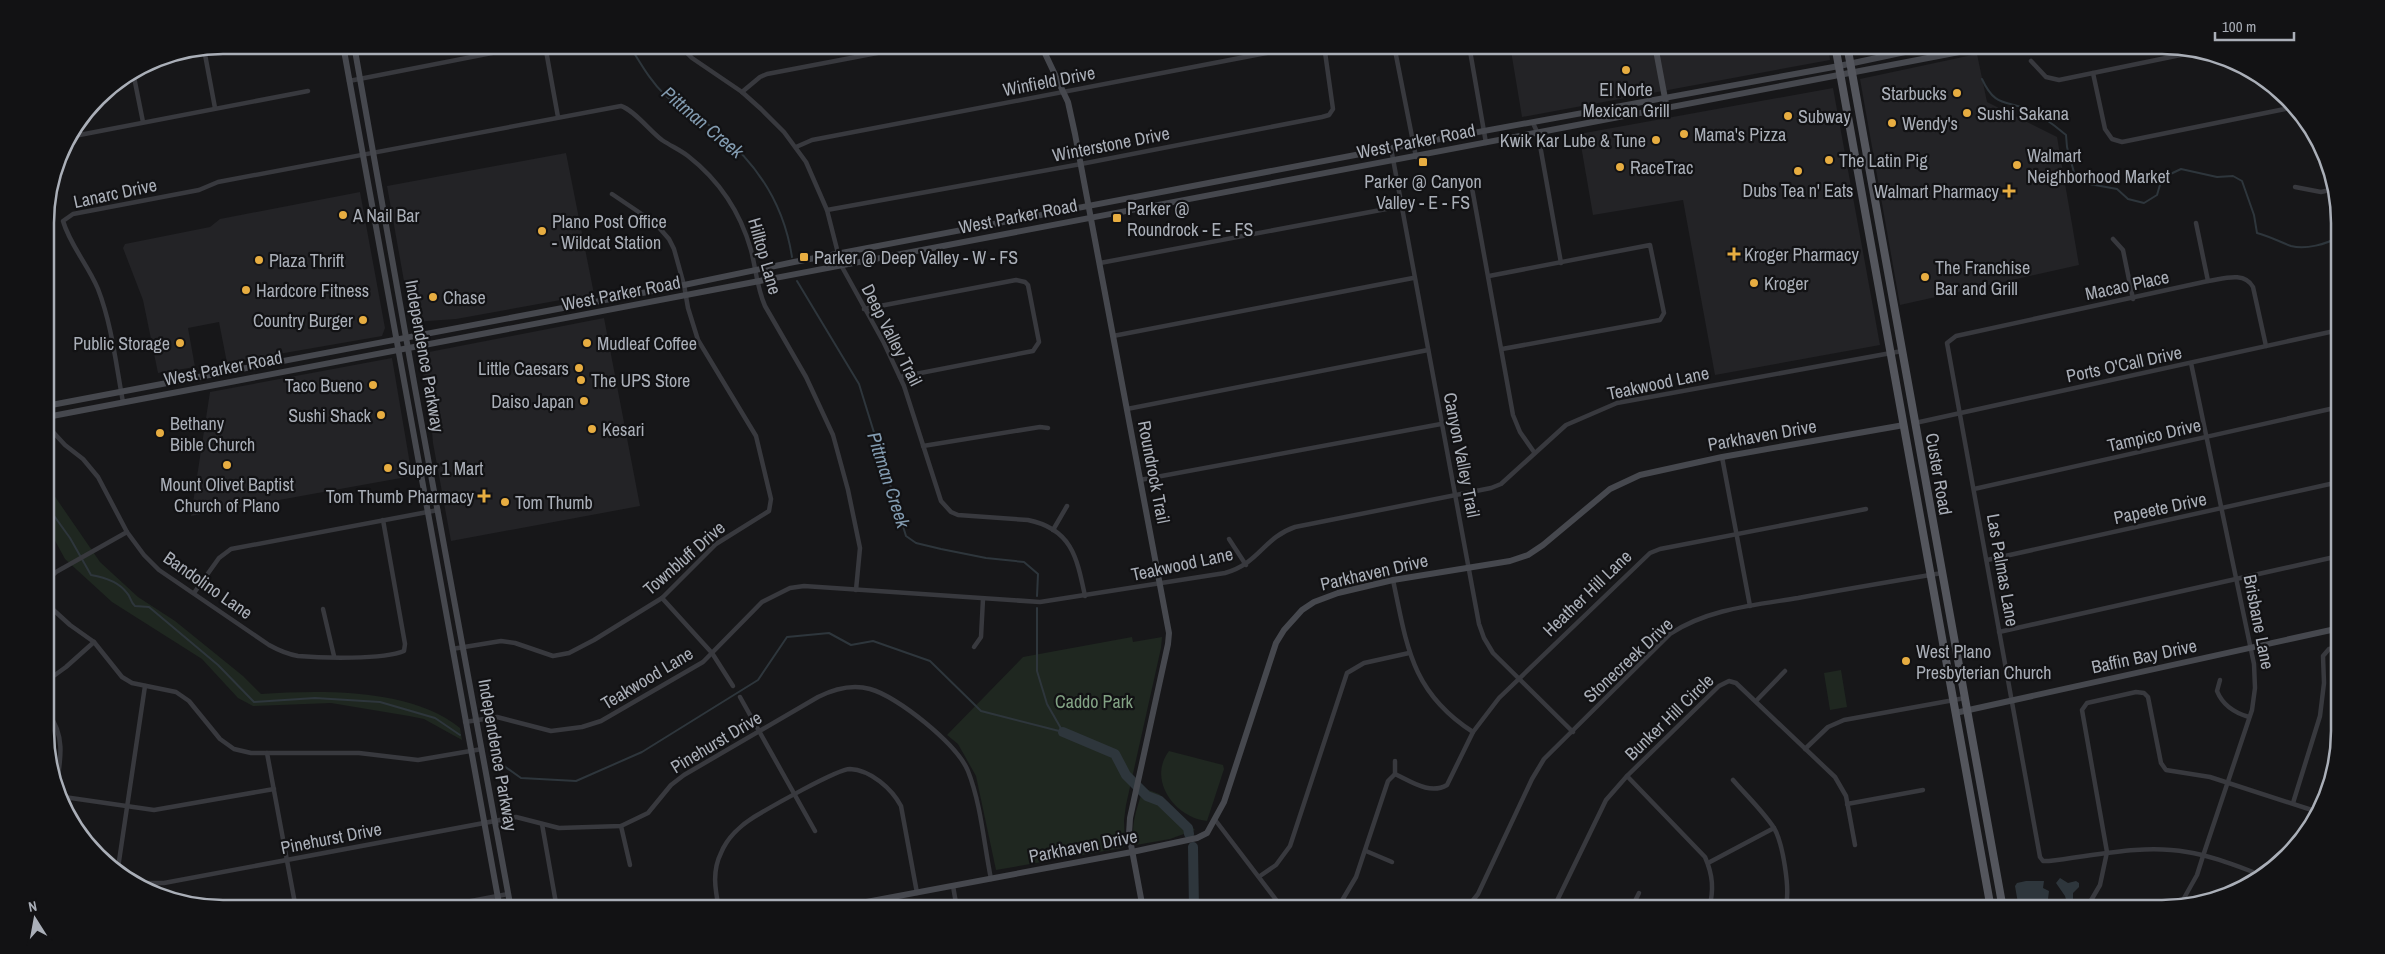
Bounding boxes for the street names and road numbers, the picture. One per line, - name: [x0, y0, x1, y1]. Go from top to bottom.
- street label: Winfield Drive: [1001, 60, 1097, 102]
- street label: West Parker Road: [1355, 117, 1477, 165]
- street label: Winterstone Drive: [1050, 120, 1172, 168]
- street label: Lanarc Drive: [71, 172, 159, 214]
- street label: West Parker Road: [957, 192, 1079, 240]
- street label: Hilltop Lane: [742, 215, 788, 297]
- street label: Macao Place: [2083, 264, 2171, 306]
- street label: West Parker Road: [560, 269, 682, 317]
- street label: Independence Parkway: [399, 278, 451, 435]
- street label: Deep Valley Trail: [856, 280, 928, 390]
- street label: Ports O'Call Drive: [2064, 340, 2184, 388]
- street label: West Parker Road: [162, 344, 284, 392]
- street label: Teakwood Lane: [1605, 360, 1711, 406]
- street label: Canyon Valley Trail: [1438, 390, 1486, 520]
- street label: Tampico Drive: [2105, 412, 2203, 458]
- street label: Parkhaven Drive: [1706, 413, 1818, 457]
- street label: Roundrock Trail: [1132, 418, 1176, 526]
- street label: Custer Road: [1919, 431, 1959, 517]
- street label: Papeete Drive: [2111, 486, 2209, 530]
- street label: Las Palmas Lane: [1981, 512, 2025, 628]
- street label: Townbluff Drive: [638, 515, 730, 601]
- street label: Teakwood Lane: [1129, 541, 1235, 587]
- street label: Heather Hill Lane: [1537, 544, 1637, 642]
- street label: Bandolino Lane: [158, 545, 258, 625]
- street label: Parkhaven Drive: [1318, 547, 1430, 597]
- street label: Brisbane Lane: [2238, 572, 2280, 672]
- street label: Stonecreek Drive: [1578, 612, 1678, 708]
- street label: Baffin Bay Drive: [2089, 633, 2199, 679]
- street label: Teakwood Lane: [596, 641, 698, 715]
- street label: Bunker Hill Circle: [1619, 668, 1719, 766]
- street label: Independence Parkway: [472, 677, 524, 834]
- street label: Pinehurst Drive: [666, 705, 766, 779]
- street label: Pinehurst Drive: [278, 816, 384, 860]
- street label: Parkhaven Drive: [1027, 823, 1139, 869]

